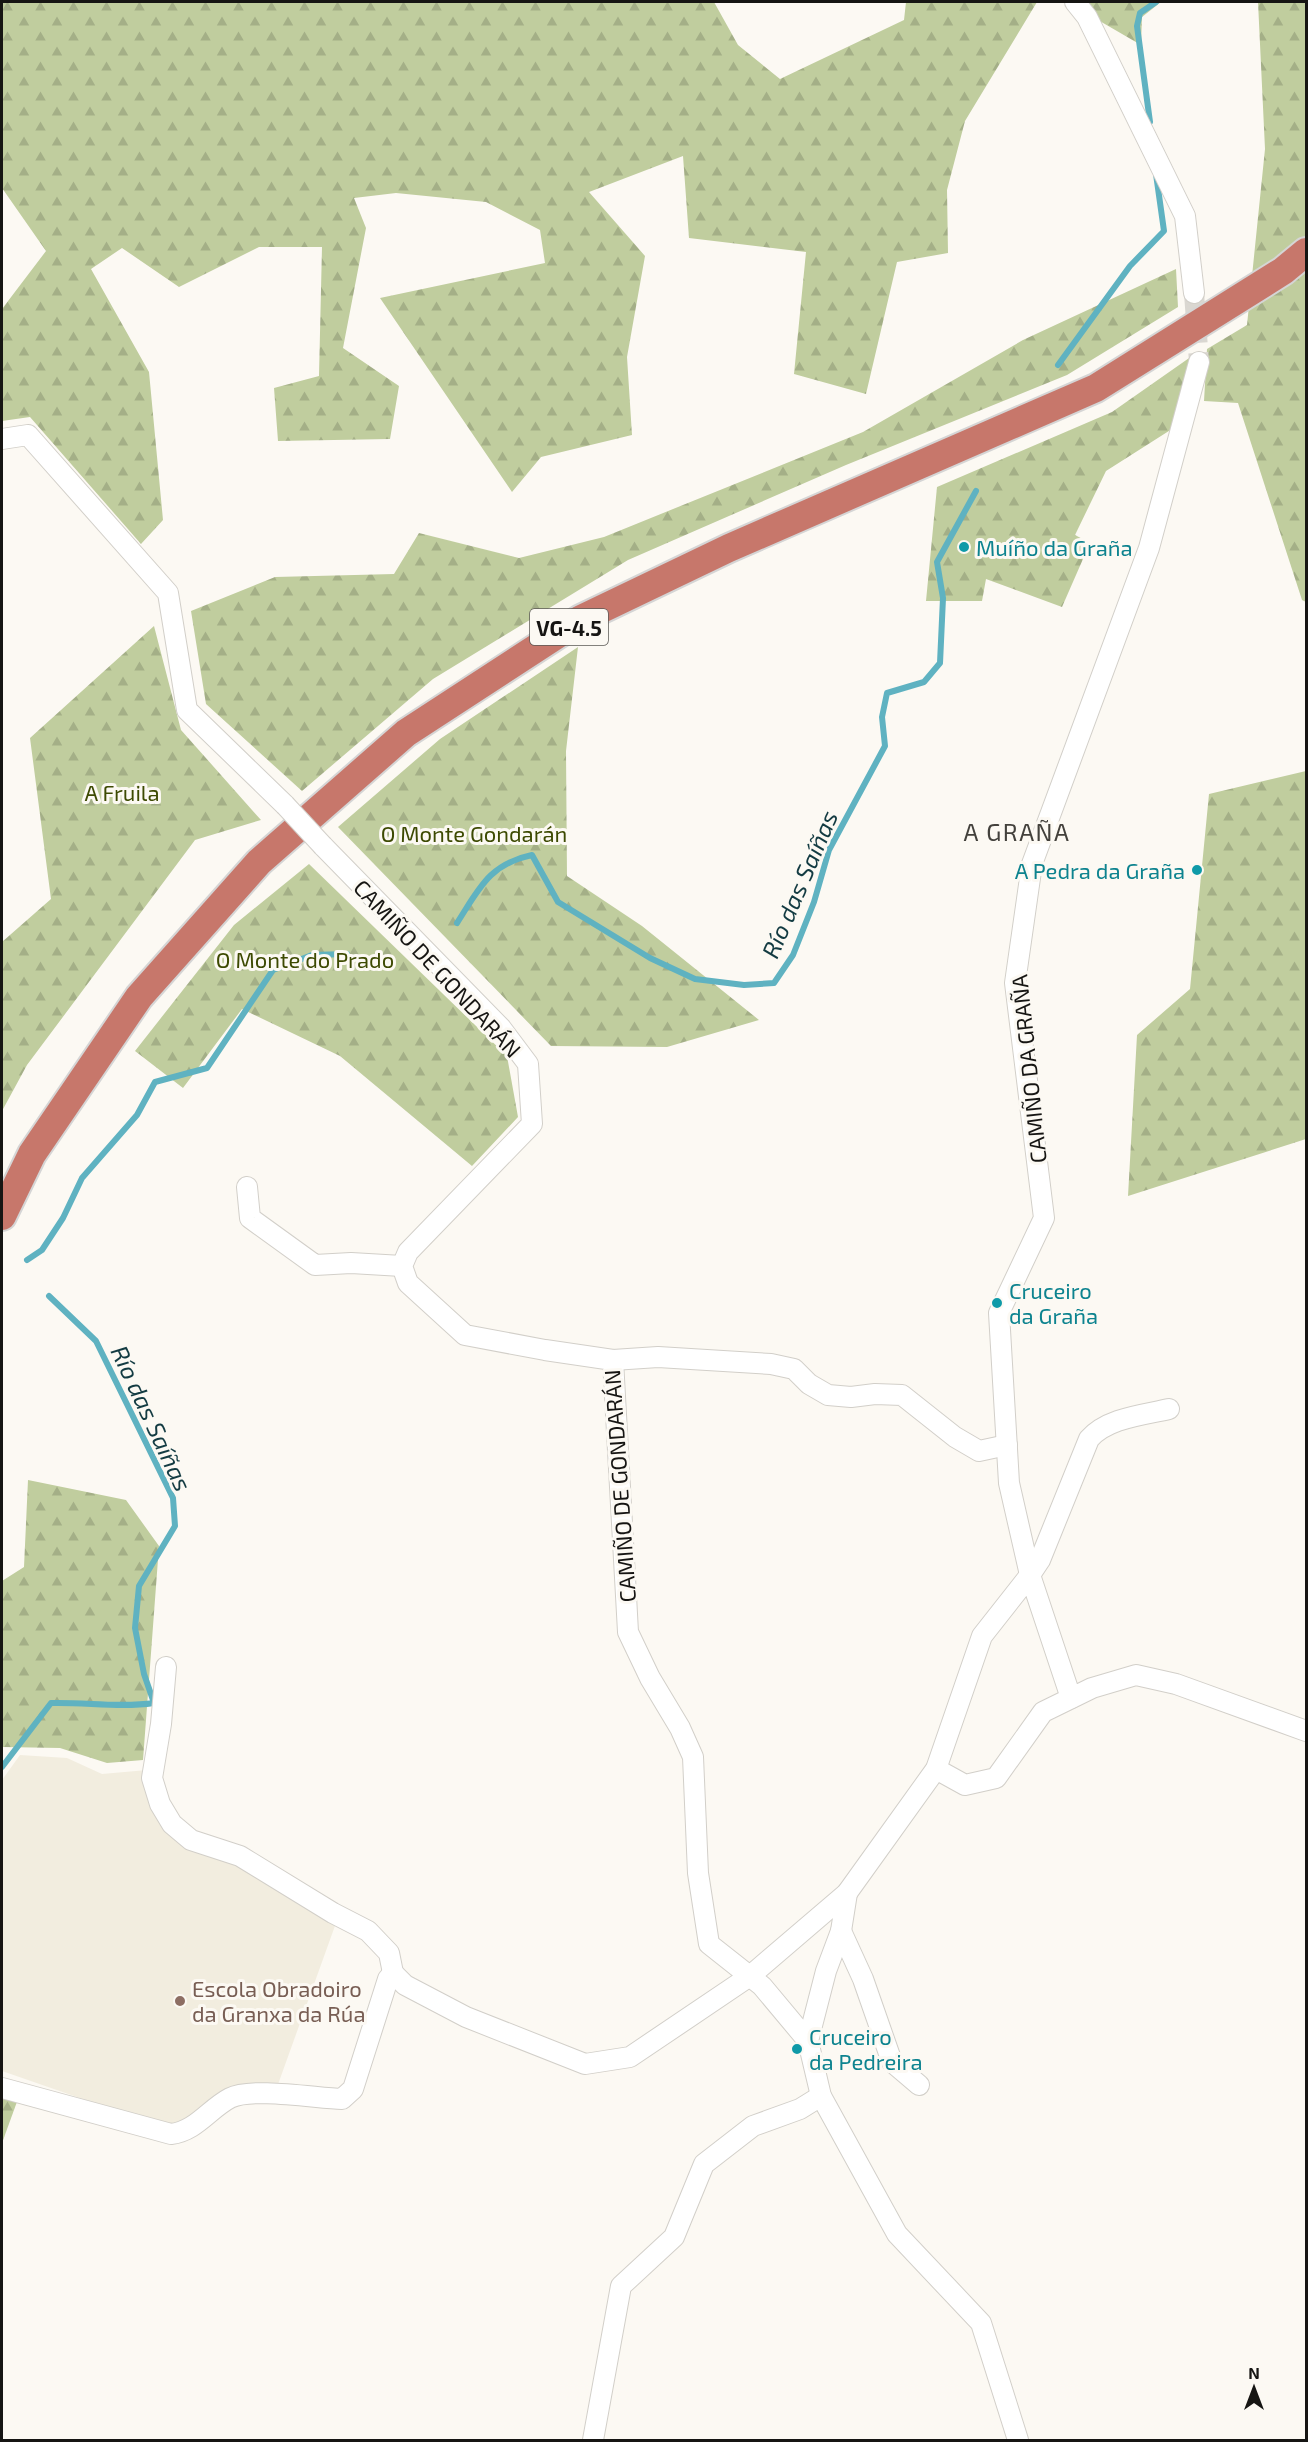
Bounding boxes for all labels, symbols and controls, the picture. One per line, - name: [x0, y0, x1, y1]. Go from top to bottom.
- place label: Muíño da Graña: [976, 534, 1133, 560]
- marker: Muíño da Graña: [957, 540, 971, 554]
- road number: VG-4.5: [530, 609, 608, 645]
- park label: A Fruila: [85, 779, 159, 805]
- water label: Río das Saíñas: [755, 806, 843, 962]
- district label: A GRAÑA: [964, 817, 1070, 846]
- park label: O Monte Gondarán: [381, 820, 567, 846]
- place label: A Pedra da Graña: [1015, 857, 1185, 883]
- marker: A Pedra da Graña: [1190, 863, 1204, 877]
- street label: CAMIÑO DE GONDARÁN: [349, 874, 527, 1062]
- park label: O Monte do Prado: [216, 946, 394, 972]
- street label: CAMIÑO DA GRAÑA: [1005, 973, 1051, 1164]
- place label: Cruceiro da Graña: [1009, 1277, 1098, 1328]
- marker: Cruceiro da Graña: [990, 1296, 1004, 1310]
- water label: Río das Saíñas: [106, 1341, 198, 1495]
- street label: CAMIÑO DE GONDARÁN: [598, 1369, 640, 1603]
- place label: Escola Obradoiro da Granxa da Rúa: [192, 1975, 366, 2026]
- marker: Escola Obradoiro da Granxa da Rúa: [173, 1994, 187, 2008]
- place label: Cruceiro da Pedreira: [809, 2023, 923, 2074]
- marker: Cruceiro da Pedreira: [790, 2042, 804, 2056]
- north arrow: [1224, 2358, 1284, 2418]
- text: N: [1248, 2363, 1260, 2382]

